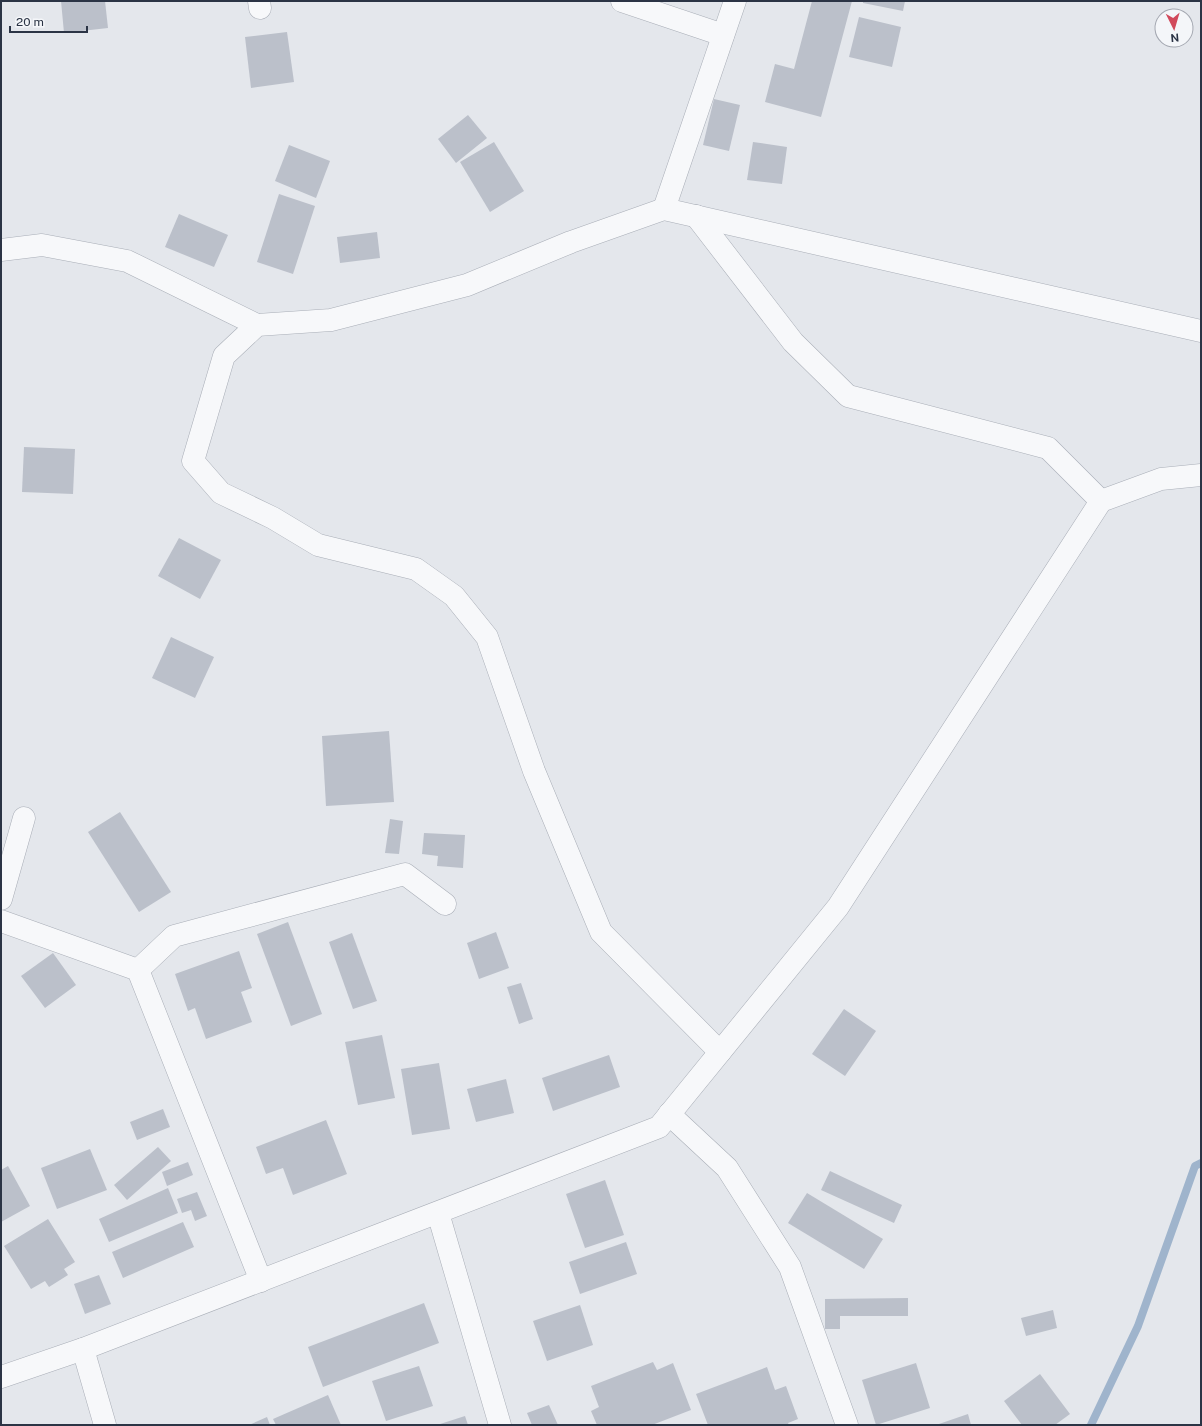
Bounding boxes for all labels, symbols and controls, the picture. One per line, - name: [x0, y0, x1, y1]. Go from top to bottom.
- scale bar: [10, 8, 87, 34]
- north arrow: [1154, 8, 1194, 48]
- text: 20 m: [16, 15, 44, 29]
- text: N: [1170, 32, 1180, 44]

